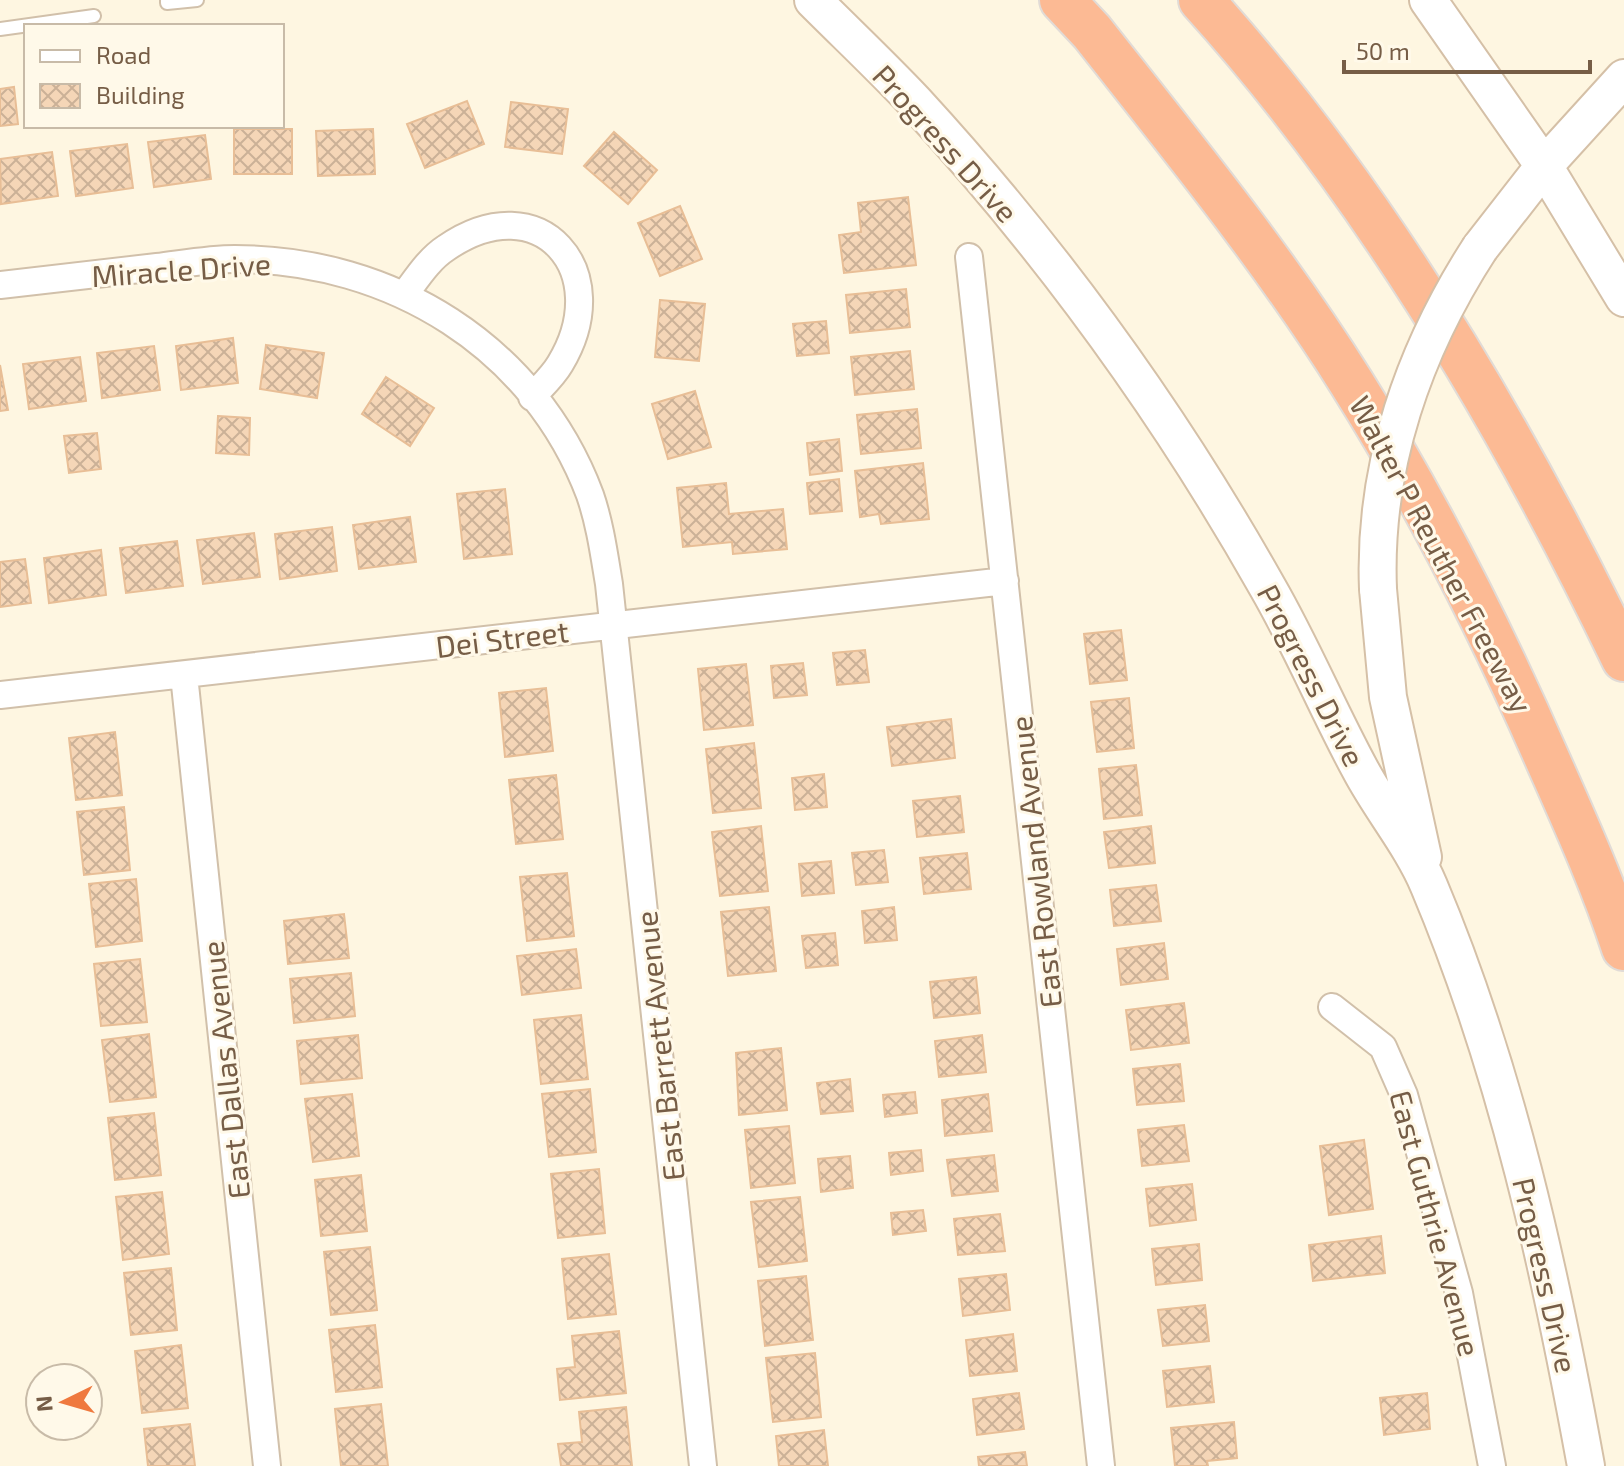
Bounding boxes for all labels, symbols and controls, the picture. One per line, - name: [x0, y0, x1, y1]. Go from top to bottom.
- legend: [24, 24, 284, 128]
- scale bar: [1344, 24, 1590, 74]
- text: 50 m: [1356, 36, 1410, 65]
- text: Road: [96, 40, 151, 69]
- street label: Progress Drive: [866, 57, 1026, 229]
- text: Building: [96, 80, 185, 109]
- street label: Miracle Drive: [90, 245, 272, 293]
- street label: Walter P Reuther Freeway: [1343, 389, 1541, 719]
- street label: Progress Drive: [1251, 578, 1373, 772]
- street label: Dei Street: [434, 612, 570, 664]
- street label: East Rowland Avenue: [1002, 714, 1068, 1010]
- street label: East Barrett Avenue: [627, 909, 691, 1183]
- street label: East Dallas Avenue: [194, 939, 256, 1201]
- street label: East Guthrie Avenue: [1383, 1086, 1489, 1360]
- street label: Progress Drive: [1506, 1174, 1586, 1376]
- north arrow: [24, 1362, 104, 1442]
- text: N: [29, 1395, 57, 1413]

